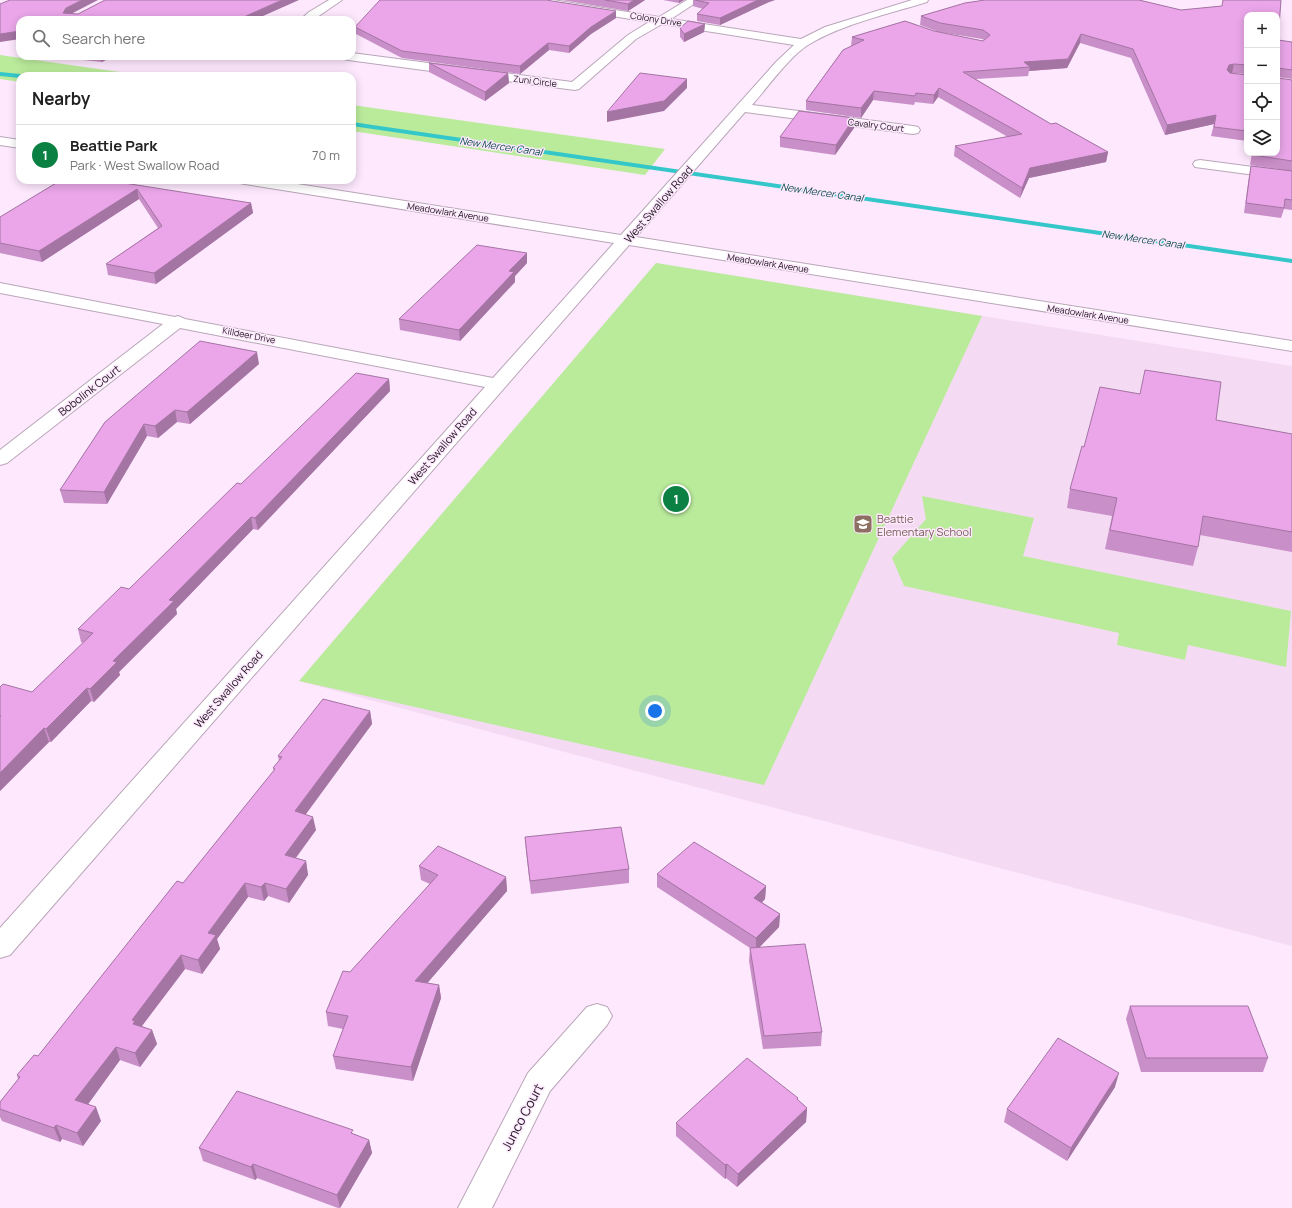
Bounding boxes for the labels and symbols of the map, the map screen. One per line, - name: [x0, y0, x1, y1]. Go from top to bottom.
- street label: Colony Drive: [629, 9, 683, 29]
- street label: Zuni Circle: [512, 72, 558, 90]
- street label: Cavalry Court: [847, 115, 905, 135]
- water label: New Mercer Canal: [459, 133, 545, 159]
- street label: West Swallow Road: [620, 162, 696, 246]
- water label: New Mercer Canal: [780, 179, 866, 205]
- street label: Meadowlark Avenue: [406, 199, 490, 225]
- water label: New Mercer Canal: [1101, 226, 1187, 252]
- street label: Meadowlark Avenue: [726, 250, 810, 276]
- street label: Meadowlark Avenue: [1046, 301, 1130, 327]
- street label: Killdeer Drive: [221, 324, 277, 346]
- street label: Bobolink Court: [55, 361, 123, 419]
- street label: West Swallow Road: [404, 404, 480, 488]
- pin: 1: [663, 484, 689, 514]
- place label: Beattie Elementary School: [877, 511, 972, 539]
- school or university icon: Beattie Elementary School: [852, 513, 874, 535]
- street label: West Swallow Road: [190, 647, 266, 731]
- your location: [645, 701, 665, 721]
- street label: Junco Court: [497, 1080, 547, 1154]

